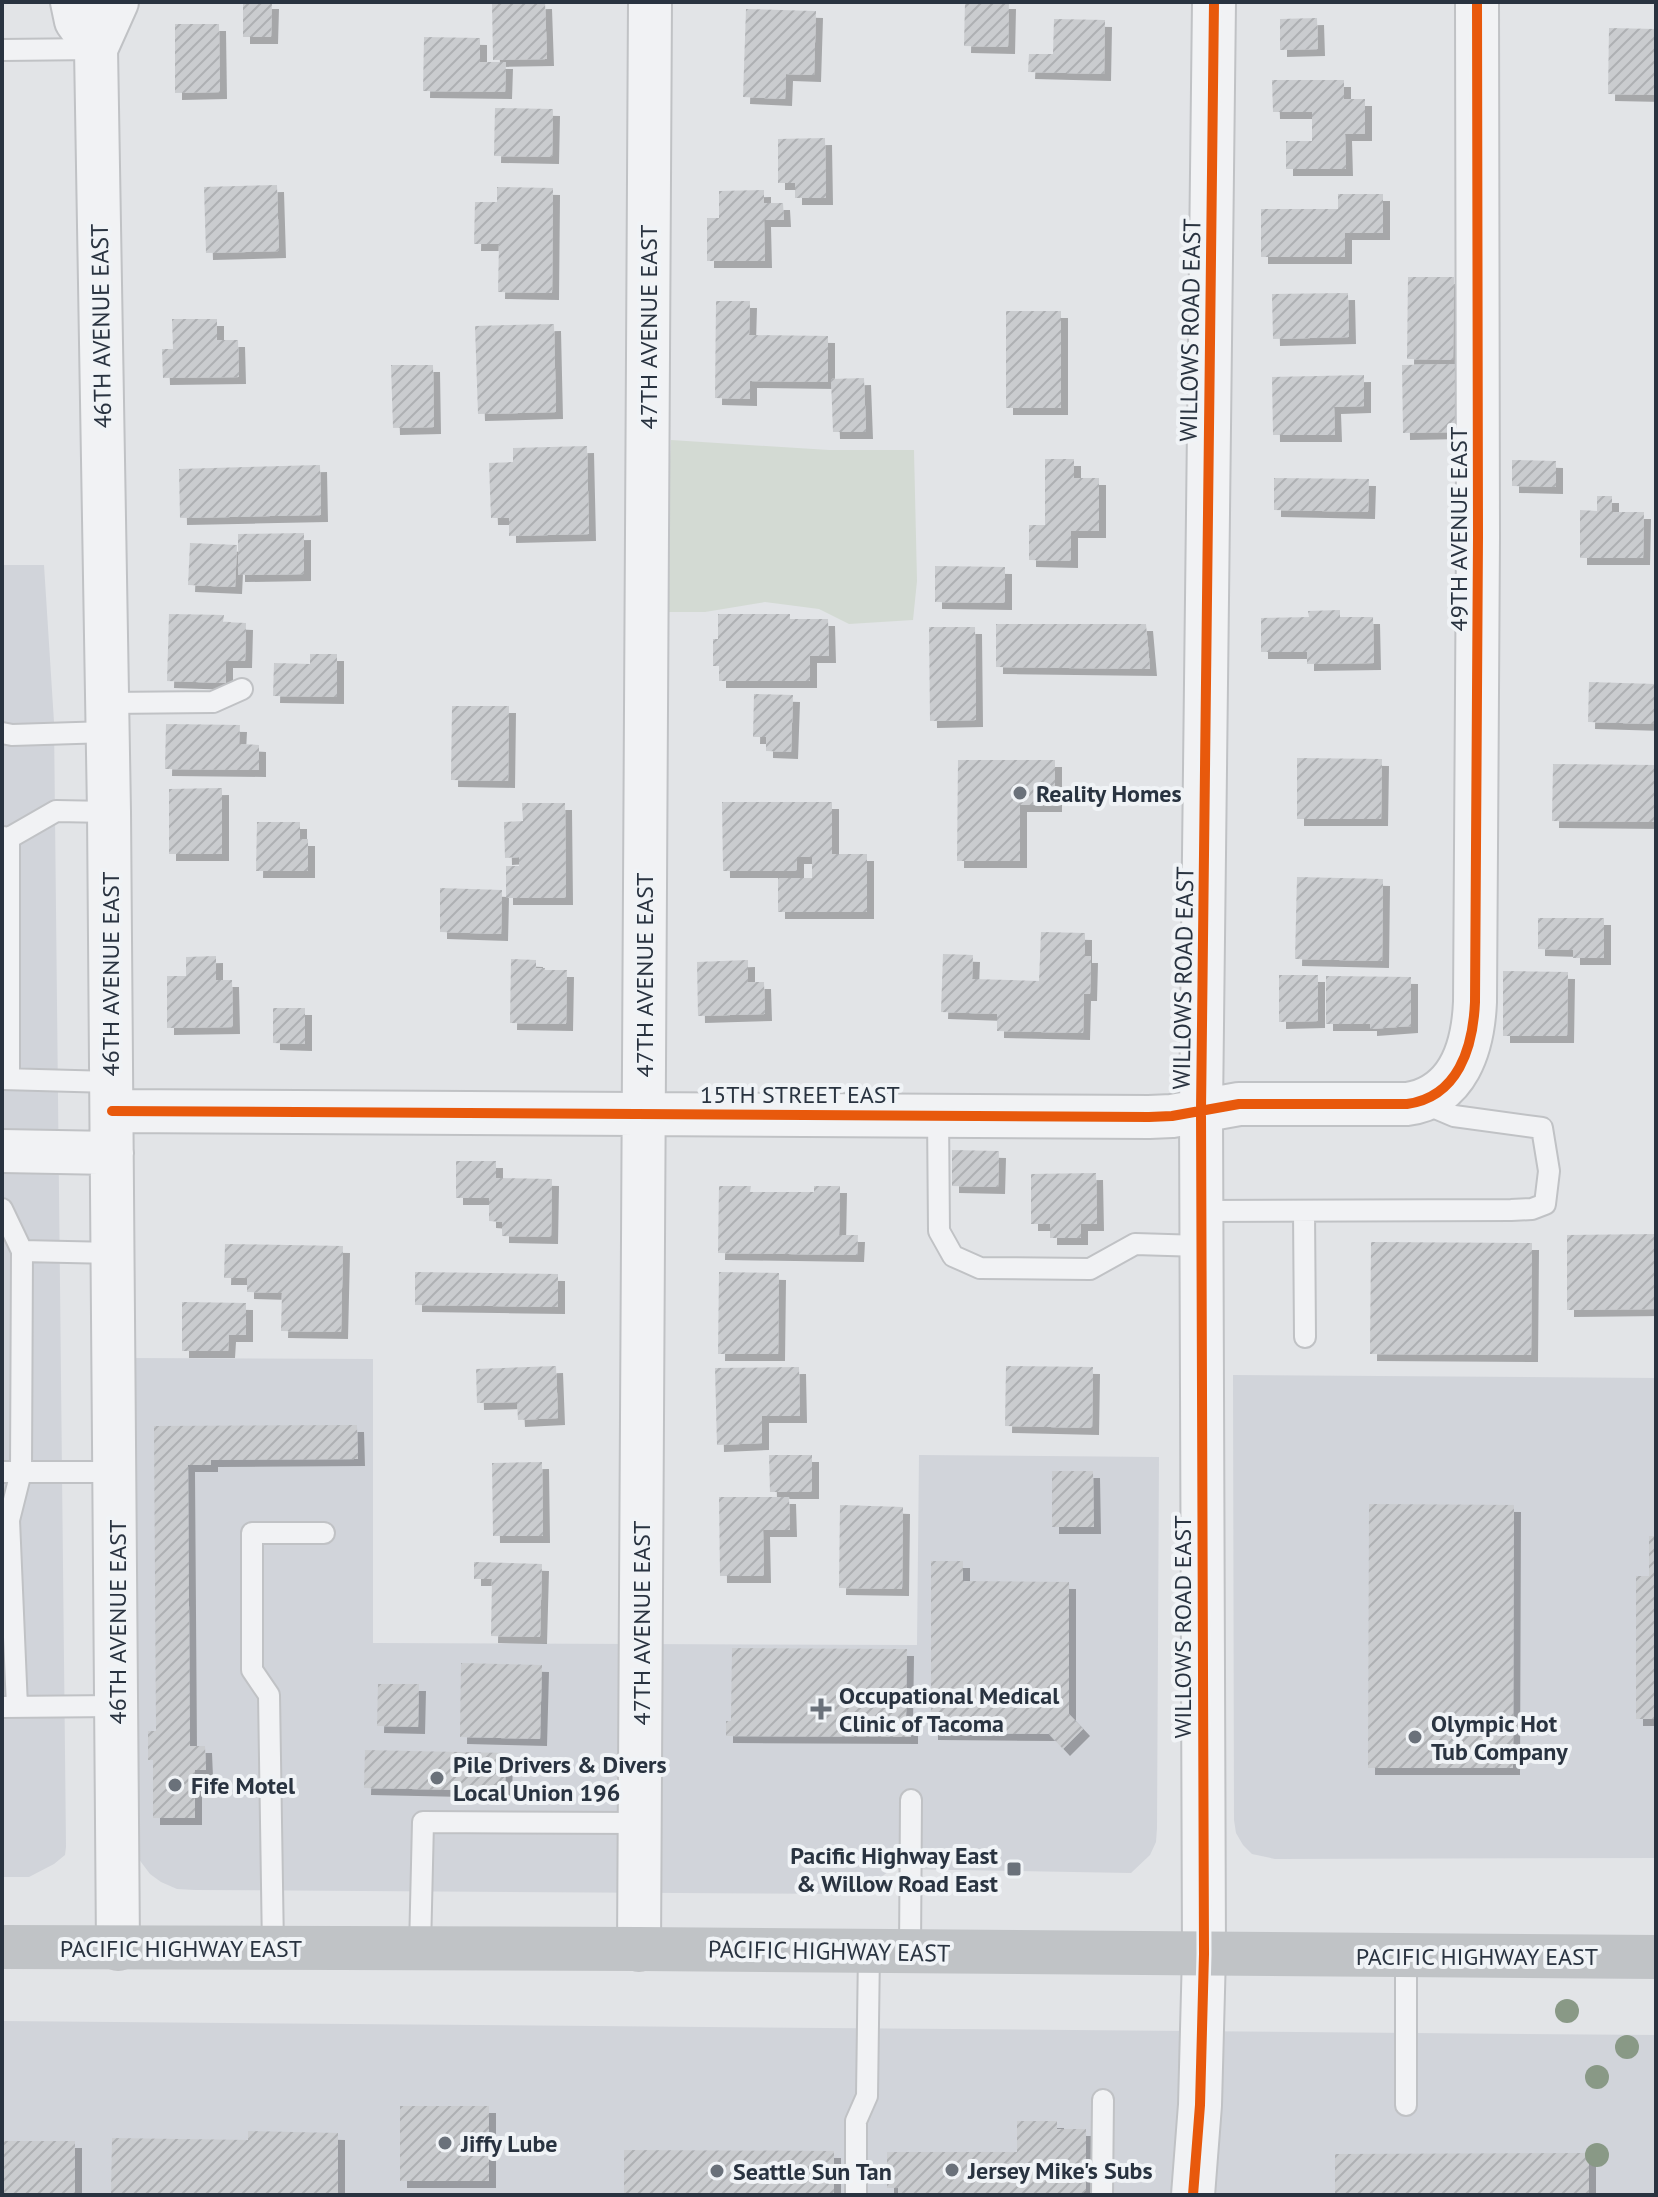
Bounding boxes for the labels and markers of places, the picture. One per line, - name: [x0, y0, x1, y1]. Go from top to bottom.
- place label: Reality Homes: [1036, 778, 1182, 809]
- marker: Reality Homes: [1011, 784, 1029, 802]
- place label: Occupational Medical Clinic of Tacoma: [839, 1680, 1060, 1739]
- marker: Occupational Medical Clinic of Tacoma: [810, 1698, 832, 1720]
- place label: Olympic Hot Tub Company: [1431, 1708, 1568, 1767]
- marker: Olympic Hot Tub Company: [1406, 1728, 1424, 1746]
- place label: Pile Drivers & Divers Local Union 196: [453, 1749, 667, 1808]
- marker: Pile Drivers & Divers Local Union 196: [428, 1769, 446, 1787]
- place label: Fife Motel: [191, 1770, 296, 1801]
- marker: Fife Motel: [166, 1776, 184, 1794]
- place label: Pacific Highway East & Willow Road East: [790, 1840, 999, 1899]
- marker: Pacific Highway East & Willow Road East: [1005, 1860, 1023, 1878]
- place label: Jiffy Lube: [460, 2128, 558, 2159]
- marker: Jiffy Lube: [436, 2134, 454, 2152]
- place label: Jersey Mike's Subs: [967, 2155, 1153, 2186]
- place label: Seattle Sun Tan: [733, 2156, 892, 2187]
- marker: Jersey Mike's Subs: [943, 2161, 961, 2179]
- marker: Seattle Sun Tan: [708, 2162, 726, 2180]

